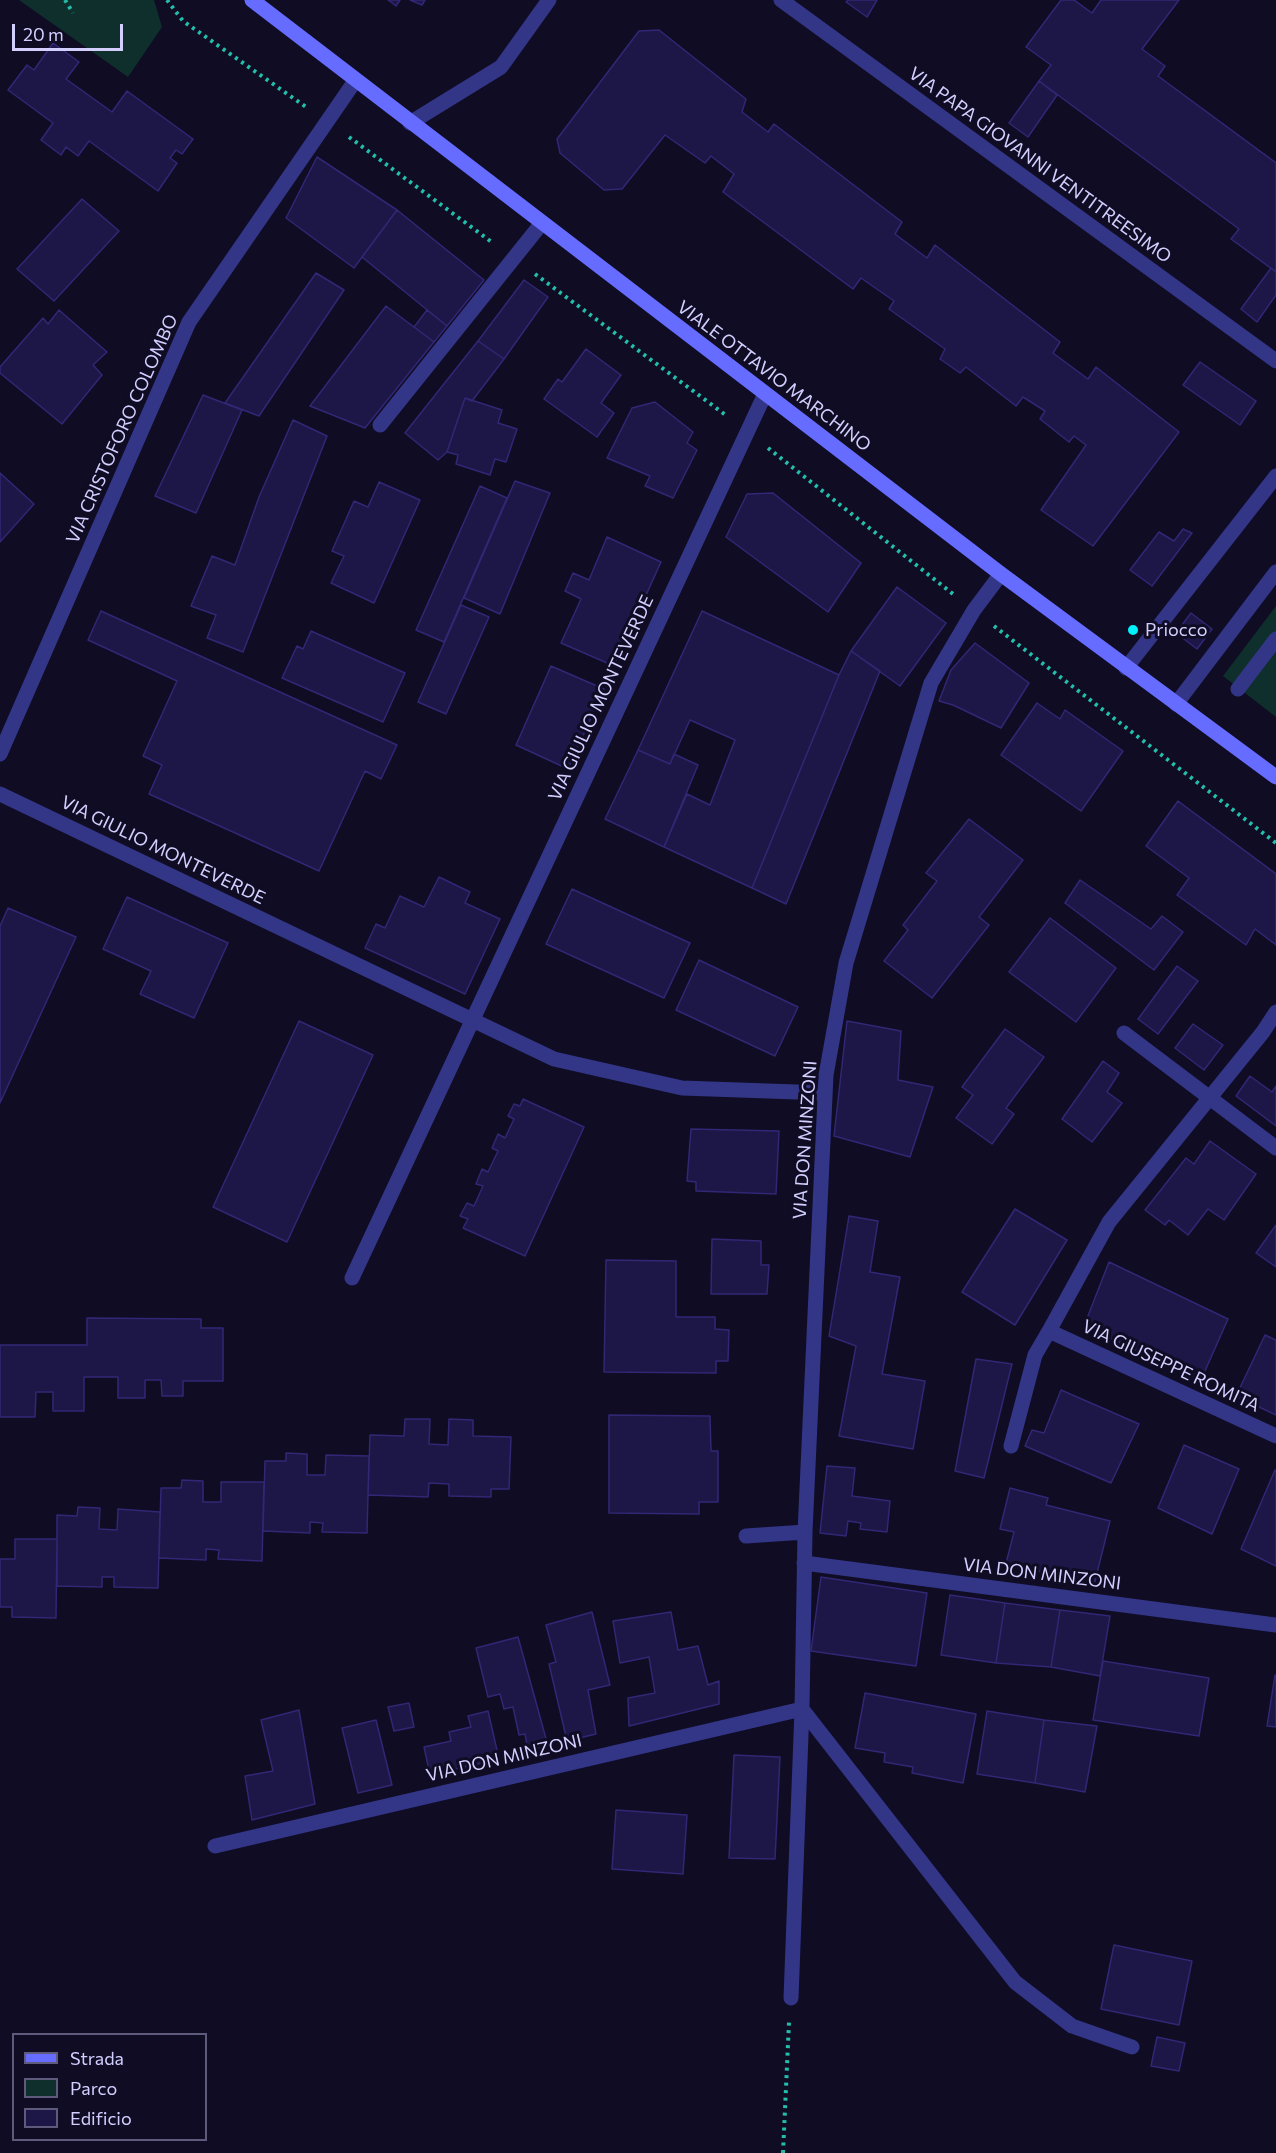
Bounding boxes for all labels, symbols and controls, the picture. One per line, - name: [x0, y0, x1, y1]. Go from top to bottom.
- scale bar: [15, 12, 126, 50]
- text: 20 m: [23, 23, 64, 45]
- street label: VIA PAPA GIOVANNI VENTITREESIMO: [905, 62, 1175, 268]
- street label: VIALE OTTAVIO MARCHINO: [673, 296, 875, 456]
- street label: VIA CRISTOFORO COLOMBO: [62, 311, 182, 547]
- street label: VIA GIULIO MONTEVERDE: [544, 592, 658, 804]
- place label: Priocco: [1145, 619, 1207, 641]
- marker: Priocco: [1126, 623, 1140, 637]
- street label: VIA GIULIO MONTEVERDE: [57, 791, 269, 909]
- street label: VIA DON MINZONI: [789, 1060, 821, 1220]
- street label: VIA GIUSEPPE ROMITA: [1079, 1315, 1263, 1417]
- street label: VIA DON MINZONI: [962, 1554, 1122, 1594]
- street label: VIA DON MINZONI: [424, 1730, 584, 1786]
- legend: [12, 2033, 207, 2141]
- text: Strada: [70, 2047, 124, 2069]
- text: Parco: [70, 2077, 117, 2099]
- text: Edificio: [70, 2107, 132, 2129]

